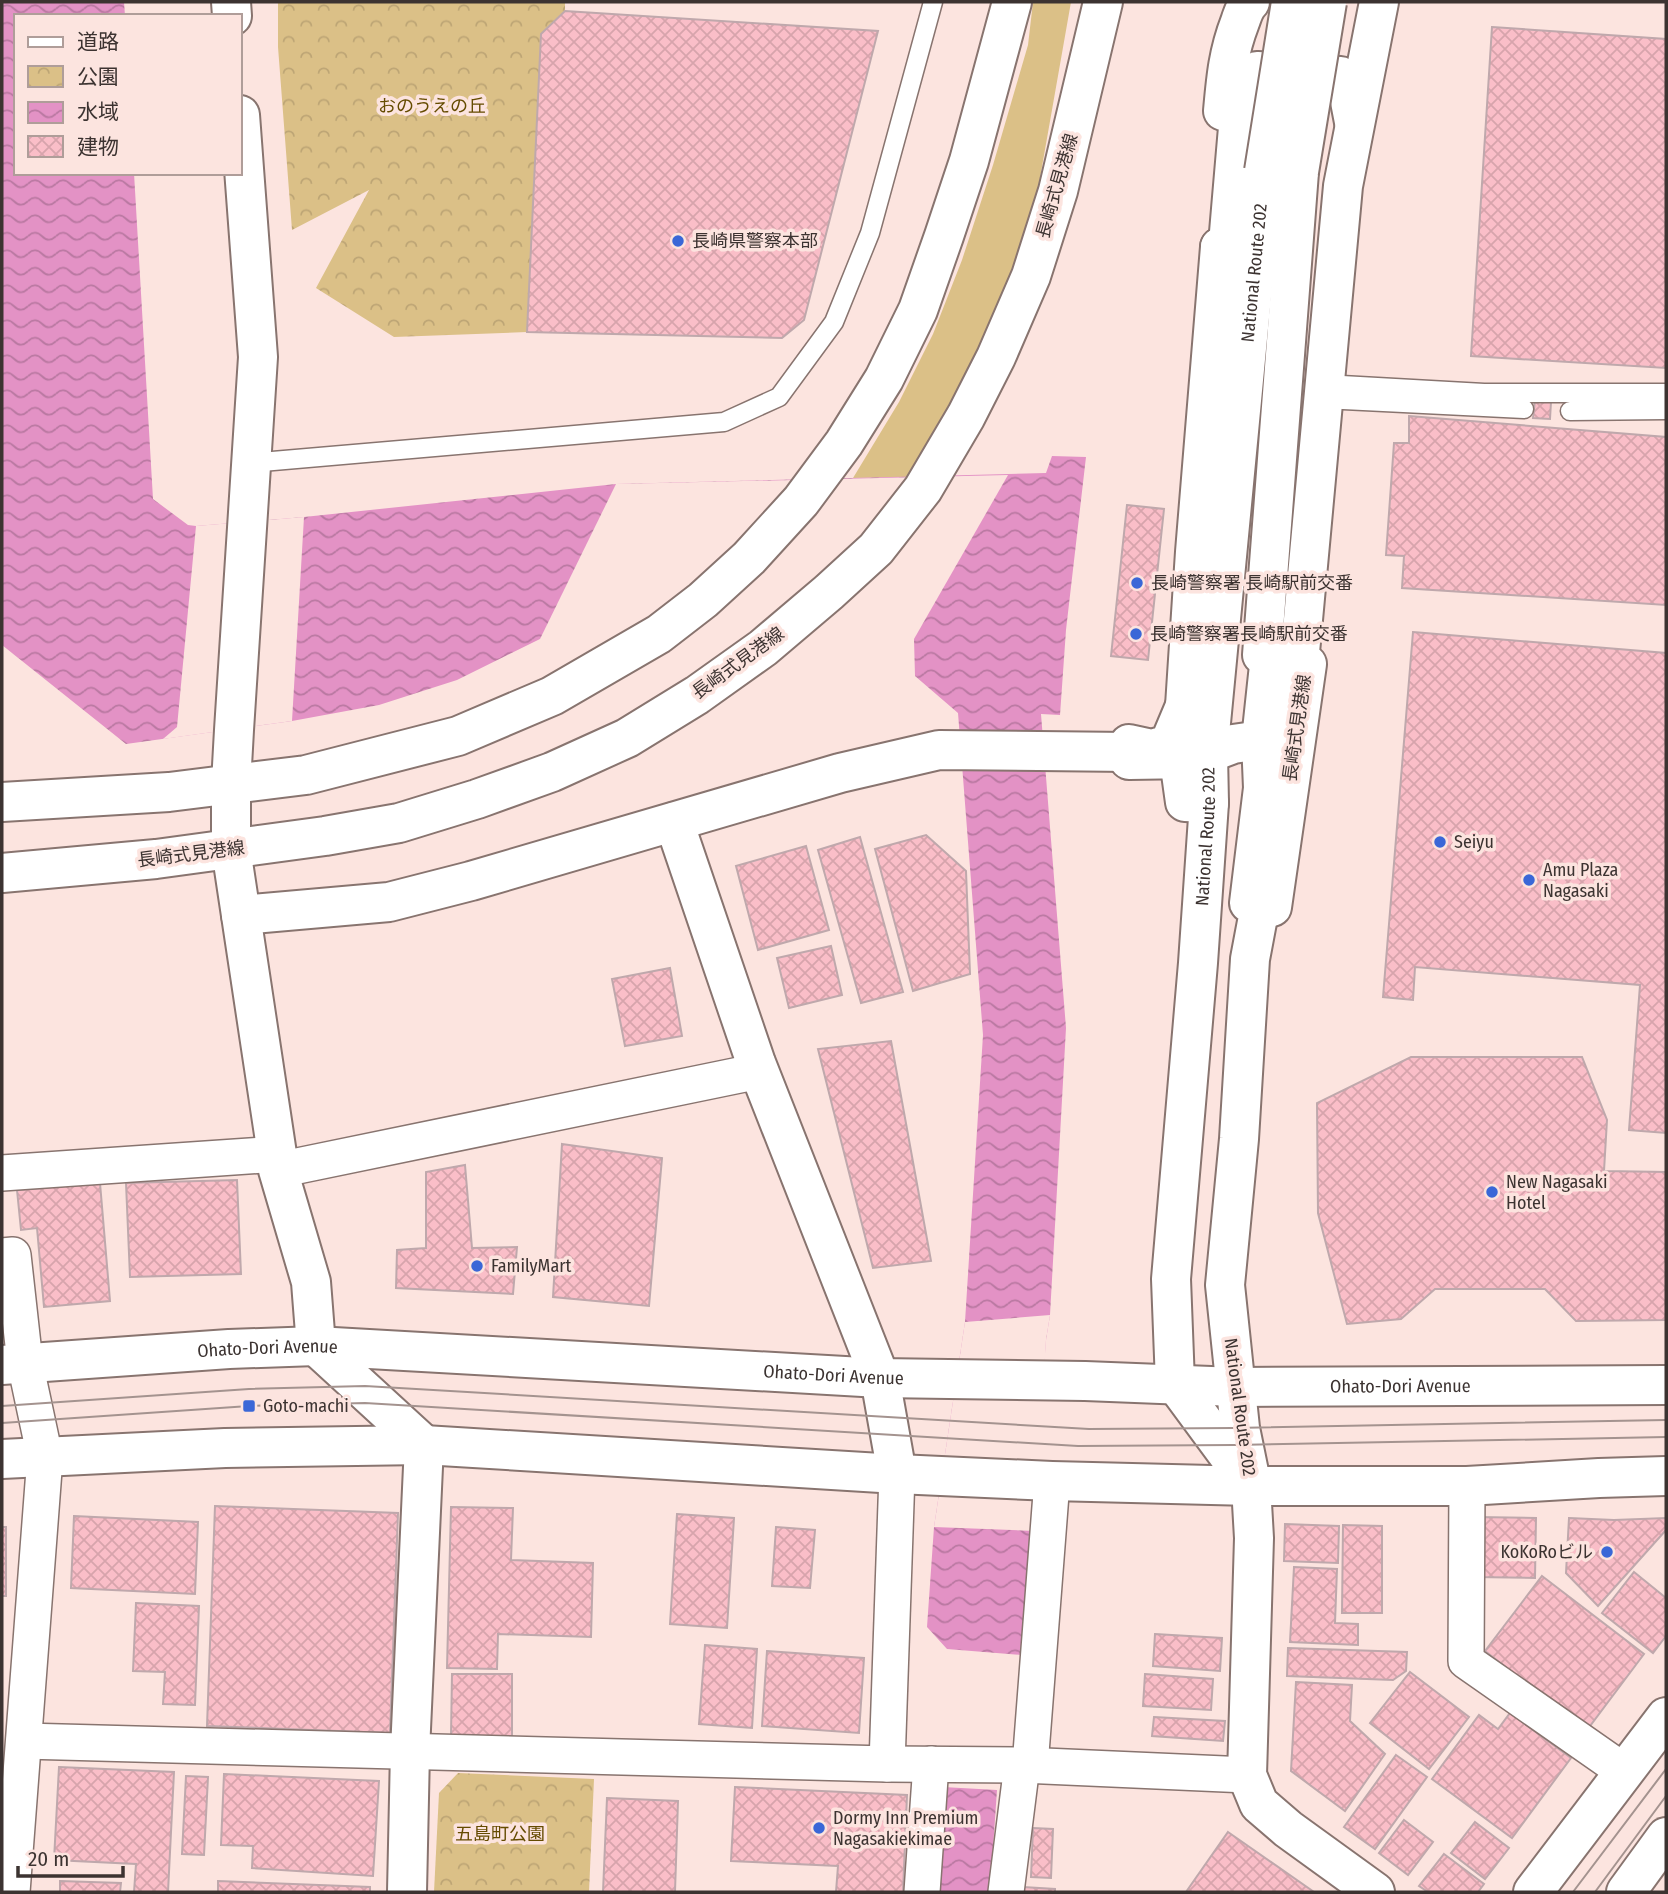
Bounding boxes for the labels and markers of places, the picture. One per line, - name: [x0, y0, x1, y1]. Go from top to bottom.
- place label: 長崎県警察本部: [692, 230, 818, 252]
- marker: 長崎県警察本部: [670, 233, 686, 249]
- place label: 長崎警察署 長崎駅前交番: [1151, 572, 1353, 594]
- marker: 長崎警察署 長崎駅前交番: [1129, 575, 1145, 591]
- place label: 長崎警察署長崎駅前交番: [1150, 623, 1348, 645]
- marker: 長崎警察署長崎駅前交番: [1128, 626, 1144, 642]
- place label: Seiyu: [1454, 831, 1494, 853]
- marker: Seiyu: [1432, 834, 1448, 850]
- place label: Amu Plaza Nagasaki: [1543, 859, 1619, 902]
- marker: Amu Plaza Nagasaki: [1521, 872, 1537, 888]
- place label: New Nagasaki Hotel: [1506, 1171, 1608, 1214]
- marker: New Nagasaki Hotel: [1484, 1184, 1500, 1200]
- place label: FamilyMart: [491, 1255, 572, 1277]
- marker: FamilyMart: [469, 1258, 485, 1274]
- place label: Goto-machi: [263, 1395, 349, 1417]
- marker: Goto-machi: [241, 1398, 257, 1414]
- place label: KoKoRoビル: [1501, 1541, 1593, 1563]
- marker: KoKoRoビル: [1599, 1544, 1615, 1560]
- place label: Dormy Inn Premium Nagasakiekimae: [833, 1807, 978, 1850]
- marker: Dormy Inn Premium Nagasakiekimae: [811, 1820, 827, 1836]

